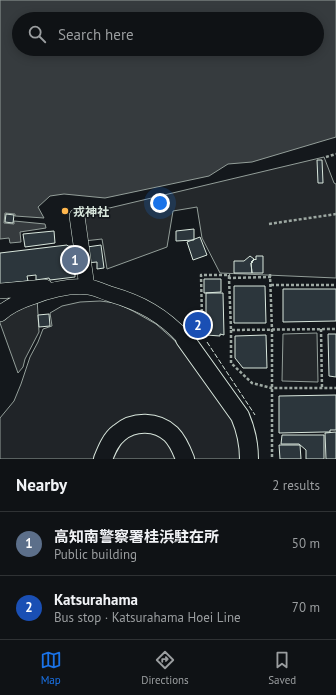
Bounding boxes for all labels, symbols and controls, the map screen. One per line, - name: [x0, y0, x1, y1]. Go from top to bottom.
- search box: [12, 12, 324, 56]
- icon: search: [26, 23, 48, 45]
- text: Search here: [58, 25, 134, 44]
- your location: [150, 193, 170, 213]
- place label: 戎神社: [73, 204, 109, 219]
- marker: 戎神社: [60, 206, 70, 216]
- pin: 1: [62, 245, 88, 275]
- pin: 2: [185, 310, 211, 340]
- text: Nearby: [16, 474, 67, 496]
- text: 2 results: [272, 477, 320, 494]
- text: 高知南警察署桂浜駐在所: [54, 527, 219, 546]
- text: 1: [25, 535, 33, 552]
- text: 50 m: [292, 535, 320, 552]
- text: Public building: [54, 546, 137, 563]
- text: Katsurahama: [54, 590, 138, 609]
- text: 2: [25, 599, 33, 616]
- text: 70 m: [292, 599, 320, 616]
- text: Bus stop · Katsurahama Hoei Line: [54, 609, 241, 626]
- tab: Map: [40, 649, 62, 687]
- tab: Directions: [141, 649, 189, 687]
- tab: Saved: [268, 649, 296, 687]

